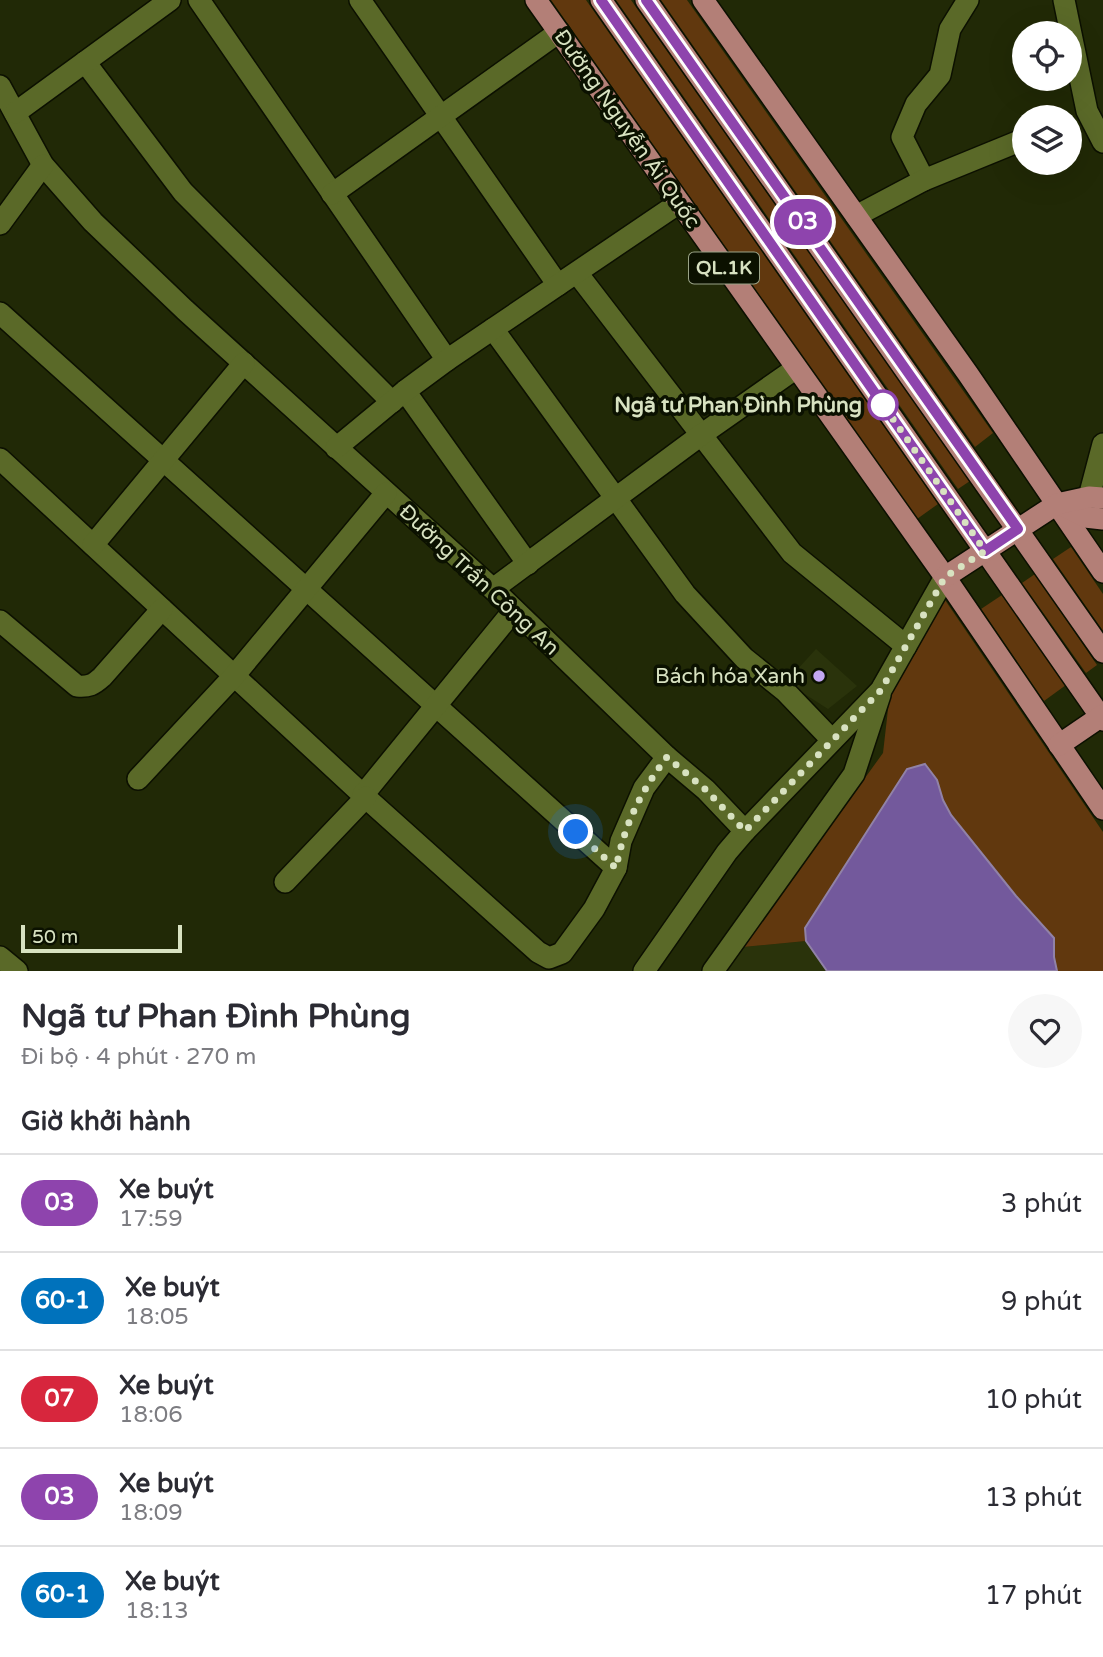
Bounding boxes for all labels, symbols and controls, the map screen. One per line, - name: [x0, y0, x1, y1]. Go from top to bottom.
- map controls: [1012, 21, 1082, 175]
- button: locate: [1012, 21, 1082, 91]
- street label: Đường Nguyễn Ái Quốc: [549, 25, 705, 233]
- button: layers: [1012, 105, 1082, 175]
- line badge: 03: [772, 199, 834, 245]
- text: 03: [788, 207, 818, 236]
- road number: QL.1K: [689, 252, 759, 284]
- marker: Ngã tư Phan Đình Phùng: [868, 390, 898, 420]
- place label: Ngã tư Phan Đình Phùng: [614, 393, 862, 418]
- street label: Đường Trần Công An: [394, 499, 564, 661]
- place label: Bách hóa Xanh: [655, 664, 805, 689]
- marker: Bách hóa Xanh: [811, 668, 827, 684]
- your location: [558, 814, 593, 849]
- scale bar: [21, 922, 182, 954]
- text: 50 m: [32, 926, 78, 948]
- button: heart: [1008, 994, 1082, 1068]
- text: Ngã tư Phan Đình Phùng: [21, 997, 410, 1036]
- text: Đi bộ · 4 phút · 270 m: [21, 1043, 256, 1071]
- text: Giờ khởi hành: [21, 1106, 191, 1137]
- text: Xe buýt: [119, 1174, 214, 1205]
- text: 03: [44, 1188, 75, 1217]
- text: 3 phút: [1001, 1188, 1082, 1219]
- text: 17:59: [119, 1205, 183, 1233]
- text: Xe buýt: [125, 1272, 220, 1303]
- text: 60-1: [35, 1286, 90, 1315]
- text: 9 phút: [1001, 1286, 1082, 1317]
- text: 18:05: [125, 1303, 189, 1331]
- text: Xe buýt: [119, 1370, 214, 1401]
- text: 07: [44, 1384, 75, 1413]
- text: 10 phút: [985, 1384, 1082, 1415]
- text: 18:06: [119, 1401, 183, 1429]
- text: Xe buýt: [119, 1468, 214, 1499]
- text: 03: [44, 1482, 75, 1511]
- text: 13 phút: [985, 1482, 1082, 1513]
- text: 18:09: [119, 1499, 183, 1527]
- text: Xe buýt: [125, 1566, 220, 1597]
- text: 60-1: [35, 1580, 90, 1609]
- text: 17 phút: [985, 1580, 1082, 1611]
- text: 18:13: [125, 1597, 189, 1625]

